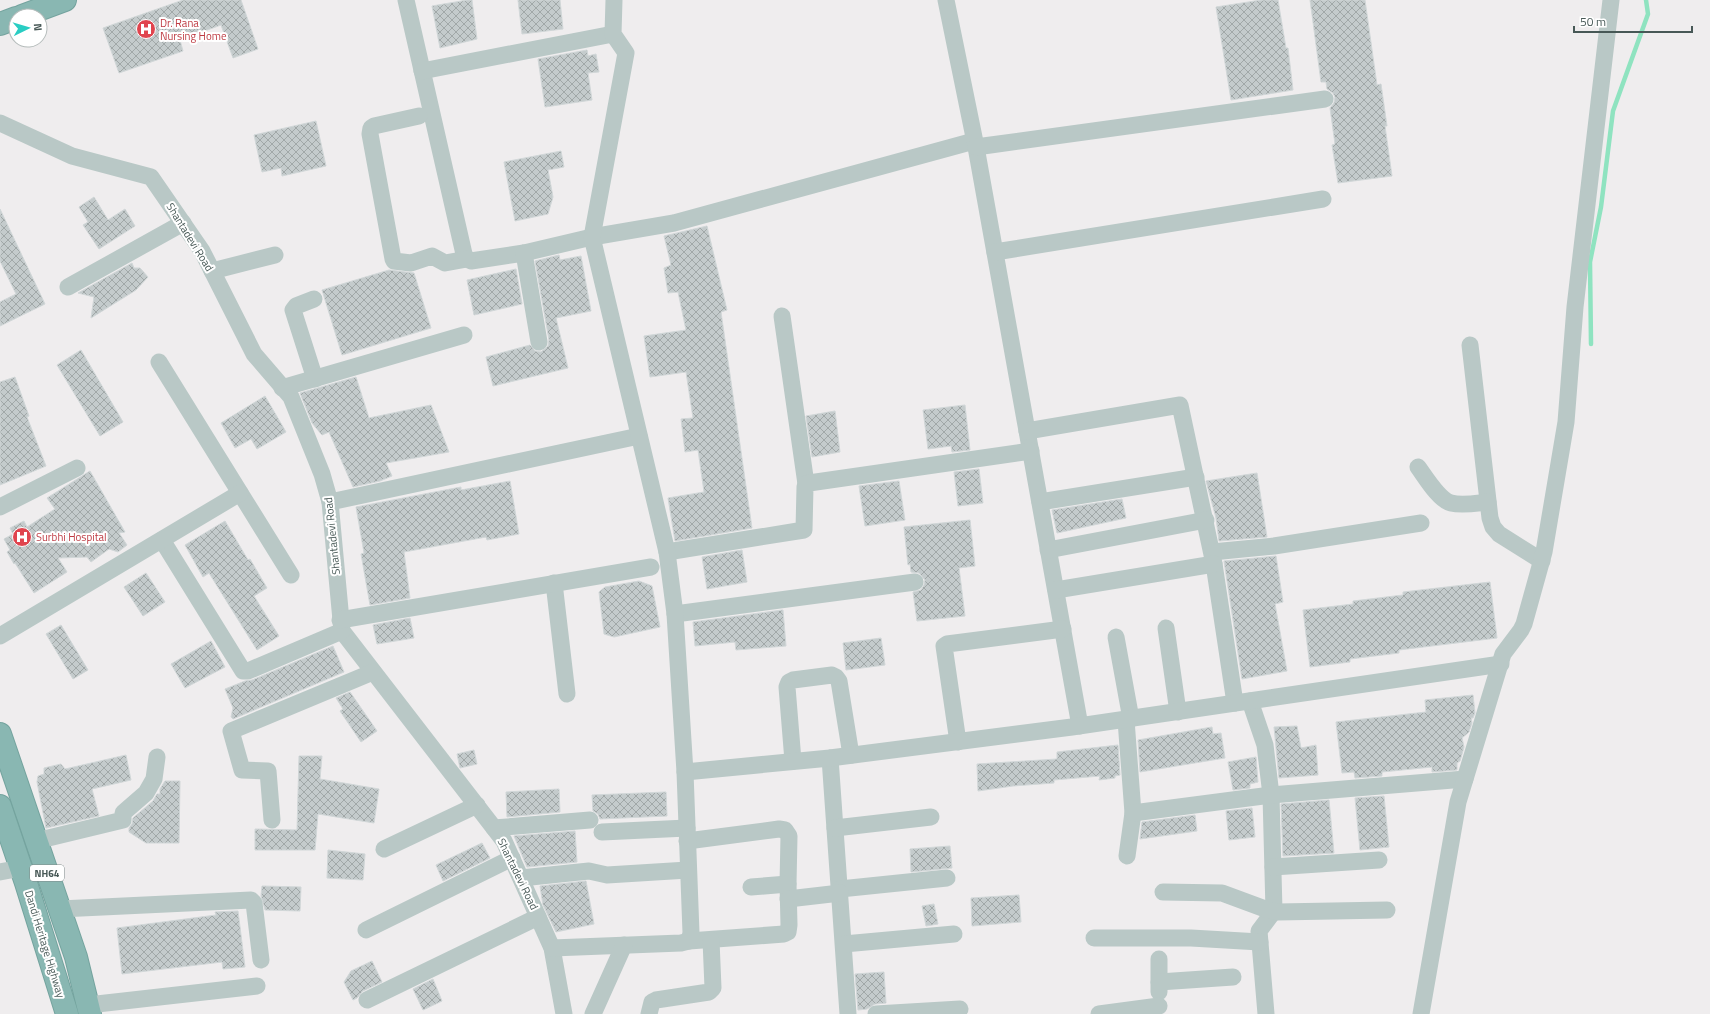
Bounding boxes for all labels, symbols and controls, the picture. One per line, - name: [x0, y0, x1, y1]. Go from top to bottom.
- north arrow: [8, 8, 48, 48]
- scale bar: [1574, 8, 1692, 34]
- text: 50 m: [1580, 12, 1606, 31]
- place label: Dr. Rana Nursing Home: [160, 15, 227, 44]
- hospital icon: Dr. Rana Nursing Home: [135, 18, 157, 40]
- text: N: [30, 23, 46, 32]
- street label: Shantadevi Road: [163, 200, 218, 274]
- street label: Shantadevi Road: [320, 496, 344, 576]
- hospital icon: Surbhi Hospital: [11, 526, 33, 548]
- place label: Surbhi Hospital: [36, 529, 107, 545]
- street label: Shantadevi Road: [494, 836, 542, 913]
- road number: NH64: [30, 865, 64, 881]
- street label: Dandi Heritage Highway: [21, 888, 69, 1000]

